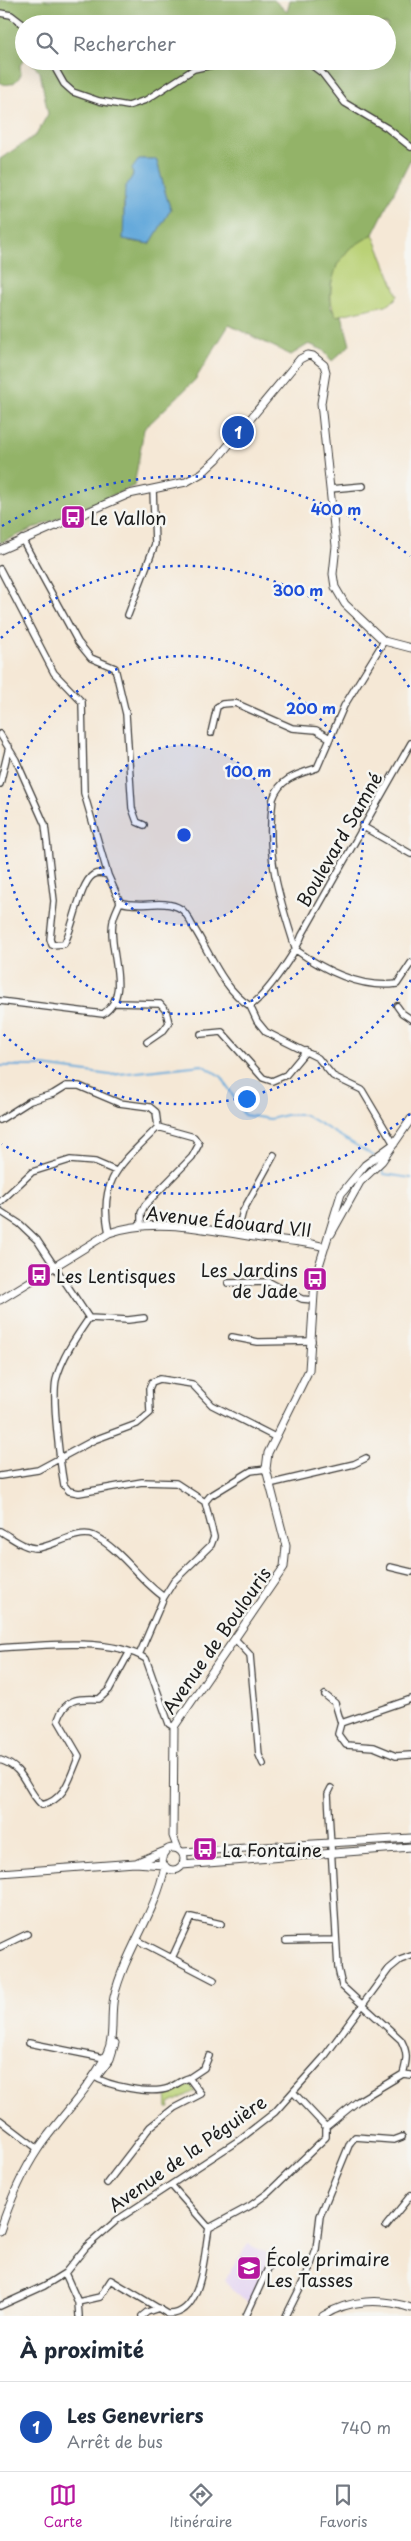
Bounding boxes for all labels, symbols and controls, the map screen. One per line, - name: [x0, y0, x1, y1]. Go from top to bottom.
- search box: [15, 15, 396, 70]
- icon: search: [33, 29, 61, 57]
- text: Rechercher: [73, 29, 176, 57]
- pin: 1: [222, 413, 254, 451]
- text: 400 m: [311, 497, 361, 520]
- bus stop icon: Le Vallon: [60, 504, 86, 530]
- place label: Le Vallon: [90, 504, 167, 531]
- text: 300 m: [273, 578, 323, 601]
- text: 200 m: [286, 696, 336, 719]
- text: 100 m: [225, 759, 271, 782]
- street label: Boulevard Samné: [289, 767, 389, 911]
- centre of rings: [175, 826, 193, 844]
- your location: [234, 1086, 260, 1112]
- street label: Avenue Édouard VII: [145, 1199, 313, 1243]
- place label: Les Jardins de Jade: [201, 1256, 298, 1304]
- bus stop icon: Les Lentisques: [26, 1262, 52, 1288]
- place label: Les Lentisques: [56, 1262, 176, 1289]
- bus stop icon: Les Jardins de Jade: [302, 1266, 328, 1292]
- street label: Avenue de Boulouris: [155, 1561, 277, 1719]
- bus stop icon: La Fontaine: [192, 1836, 218, 1862]
- place label: La Fontaine: [222, 1836, 322, 1863]
- street label: Avenue de la Péguière: [102, 2088, 272, 2218]
- place label: École primaire Les Tasses: [266, 2245, 390, 2293]
- school or university icon: École primaire Les Tasses: [236, 2255, 262, 2281]
- text: À proximité: [20, 2333, 144, 2365]
- text: Les Genevriers: [67, 2401, 204, 2429]
- text: 1: [32, 2415, 40, 2439]
- text: 740 m: [341, 2415, 391, 2439]
- text: Arrêt de bus: [67, 2429, 163, 2453]
- tab: Carte: [44, 2481, 82, 2532]
- tab: Itinéraire: [169, 2481, 232, 2532]
- tab: Favoris: [319, 2481, 367, 2532]

